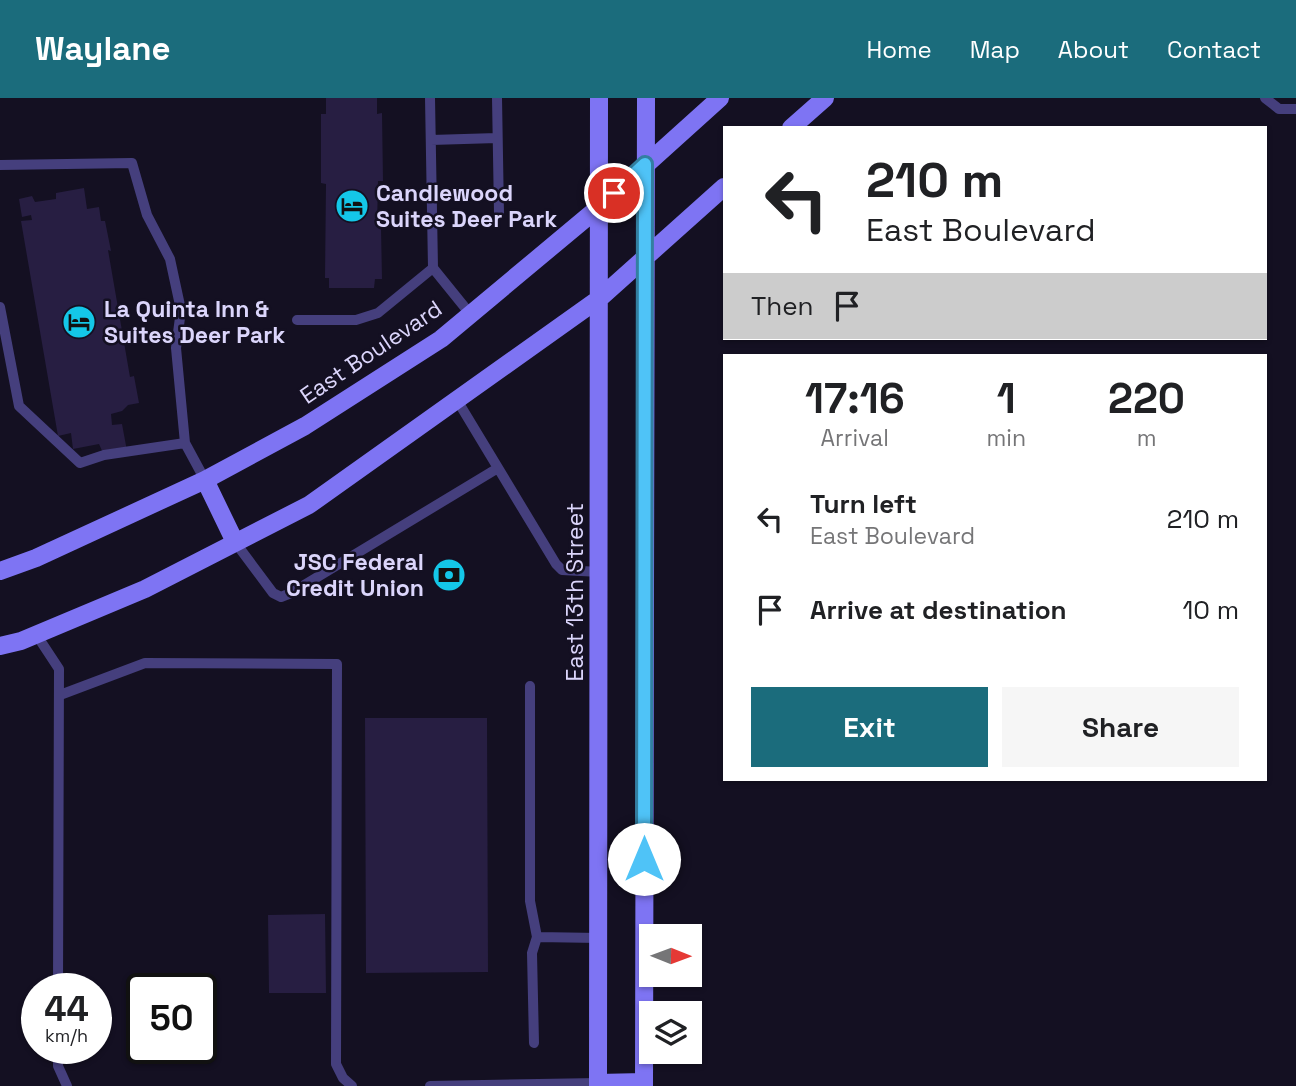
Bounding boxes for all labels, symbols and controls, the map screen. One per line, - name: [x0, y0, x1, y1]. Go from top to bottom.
- text: Waylane: [35, 28, 171, 70]
- text: Home: [866, 34, 932, 65]
- text: Map: [970, 34, 1020, 65]
- text: About: [1058, 34, 1129, 65]
- text: Contact: [1167, 34, 1261, 65]
- text: 210 m: [866, 149, 1003, 211]
- icon: left: [751, 154, 842, 245]
- pin: [584, 163, 644, 223]
- icon: arrive: [595, 174, 633, 212]
- place label: Candlewood Suites Deer Park: [376, 178, 557, 234]
- hotel icon: Candlewood Suites Deer Park: [333, 187, 371, 225]
- text: East Boulevard: [866, 210, 1096, 250]
- icon: arrive: [828, 287, 866, 325]
- text: Then: [751, 289, 814, 323]
- street label: East Boulevard: [294, 293, 448, 411]
- place label: La Quinta Inn & Suites Deer Park: [104, 294, 285, 350]
- hotel icon: La Quinta Inn & Suites Deer Park: [60, 303, 98, 341]
- text: 17:16: [805, 372, 905, 425]
- text: 1: [997, 372, 1016, 425]
- text: 220: [1108, 372, 1185, 425]
- text: Arrival: [821, 423, 889, 453]
- text: min: [987, 423, 1026, 453]
- text: m: [1137, 423, 1156, 453]
- text: Turn left: [810, 487, 917, 521]
- icon: left: [751, 500, 789, 538]
- text: 210 m: [1167, 502, 1239, 536]
- street label: East 13th Street: [560, 503, 590, 681]
- text: East Boulevard: [810, 521, 975, 551]
- place label: JSC Federal Credit Union: [286, 547, 424, 603]
- bank icon: JSC Federal Credit Union: [430, 556, 468, 594]
- icon: arrive: [751, 591, 789, 629]
- text: Arrive at destination: [810, 593, 1067, 627]
- text: 10 m: [1182, 593, 1239, 627]
- button: Exit: [751, 687, 988, 767]
- button: Share: [1002, 687, 1239, 767]
- position arrow: [607, 822, 681, 896]
- north arrow: [639, 924, 702, 987]
- map controls: [639, 924, 702, 1064]
- speed limit sign: 50: [126, 973, 217, 1064]
- text: 44: [44, 987, 89, 1031]
- button: layers: [639, 1001, 702, 1064]
- text: km/h: [45, 1024, 88, 1047]

